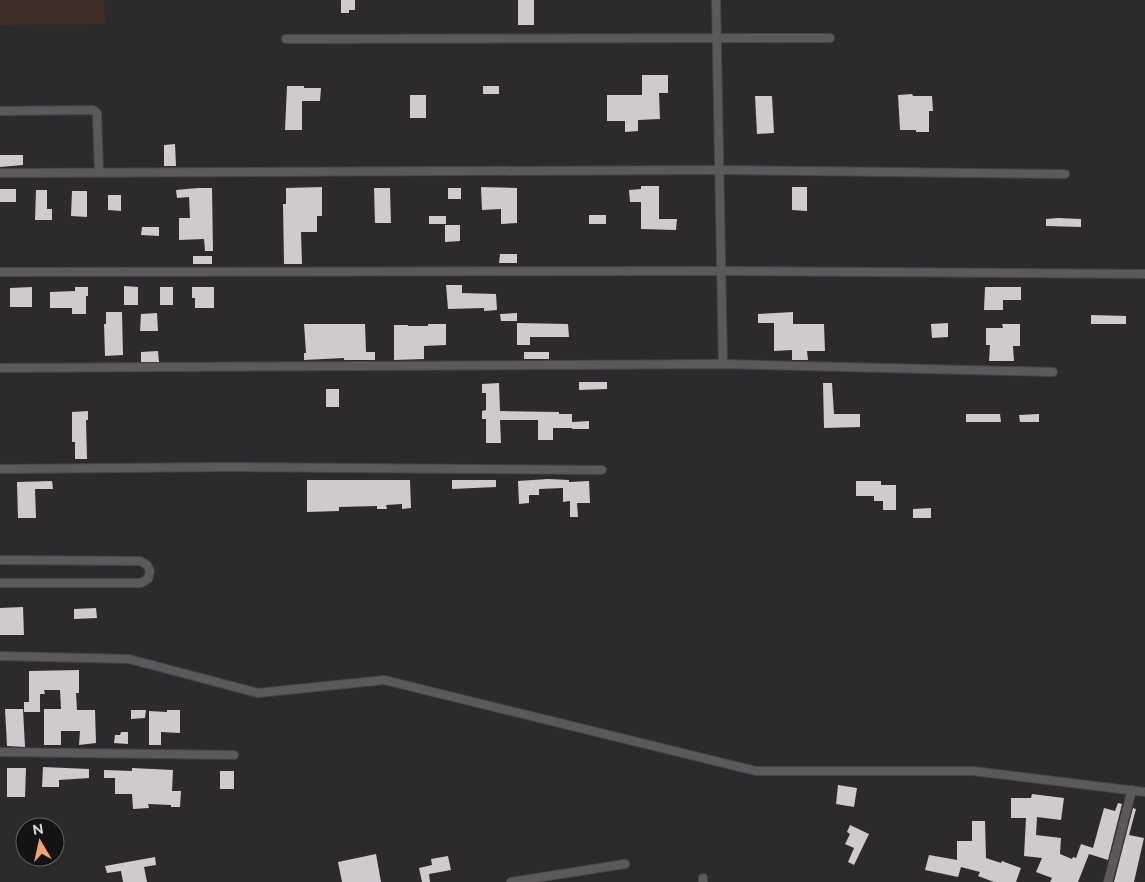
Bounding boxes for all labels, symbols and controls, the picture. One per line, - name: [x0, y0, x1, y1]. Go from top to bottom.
- north arrow: [15, 817, 65, 867]
- text: N: [31, 820, 44, 838]

